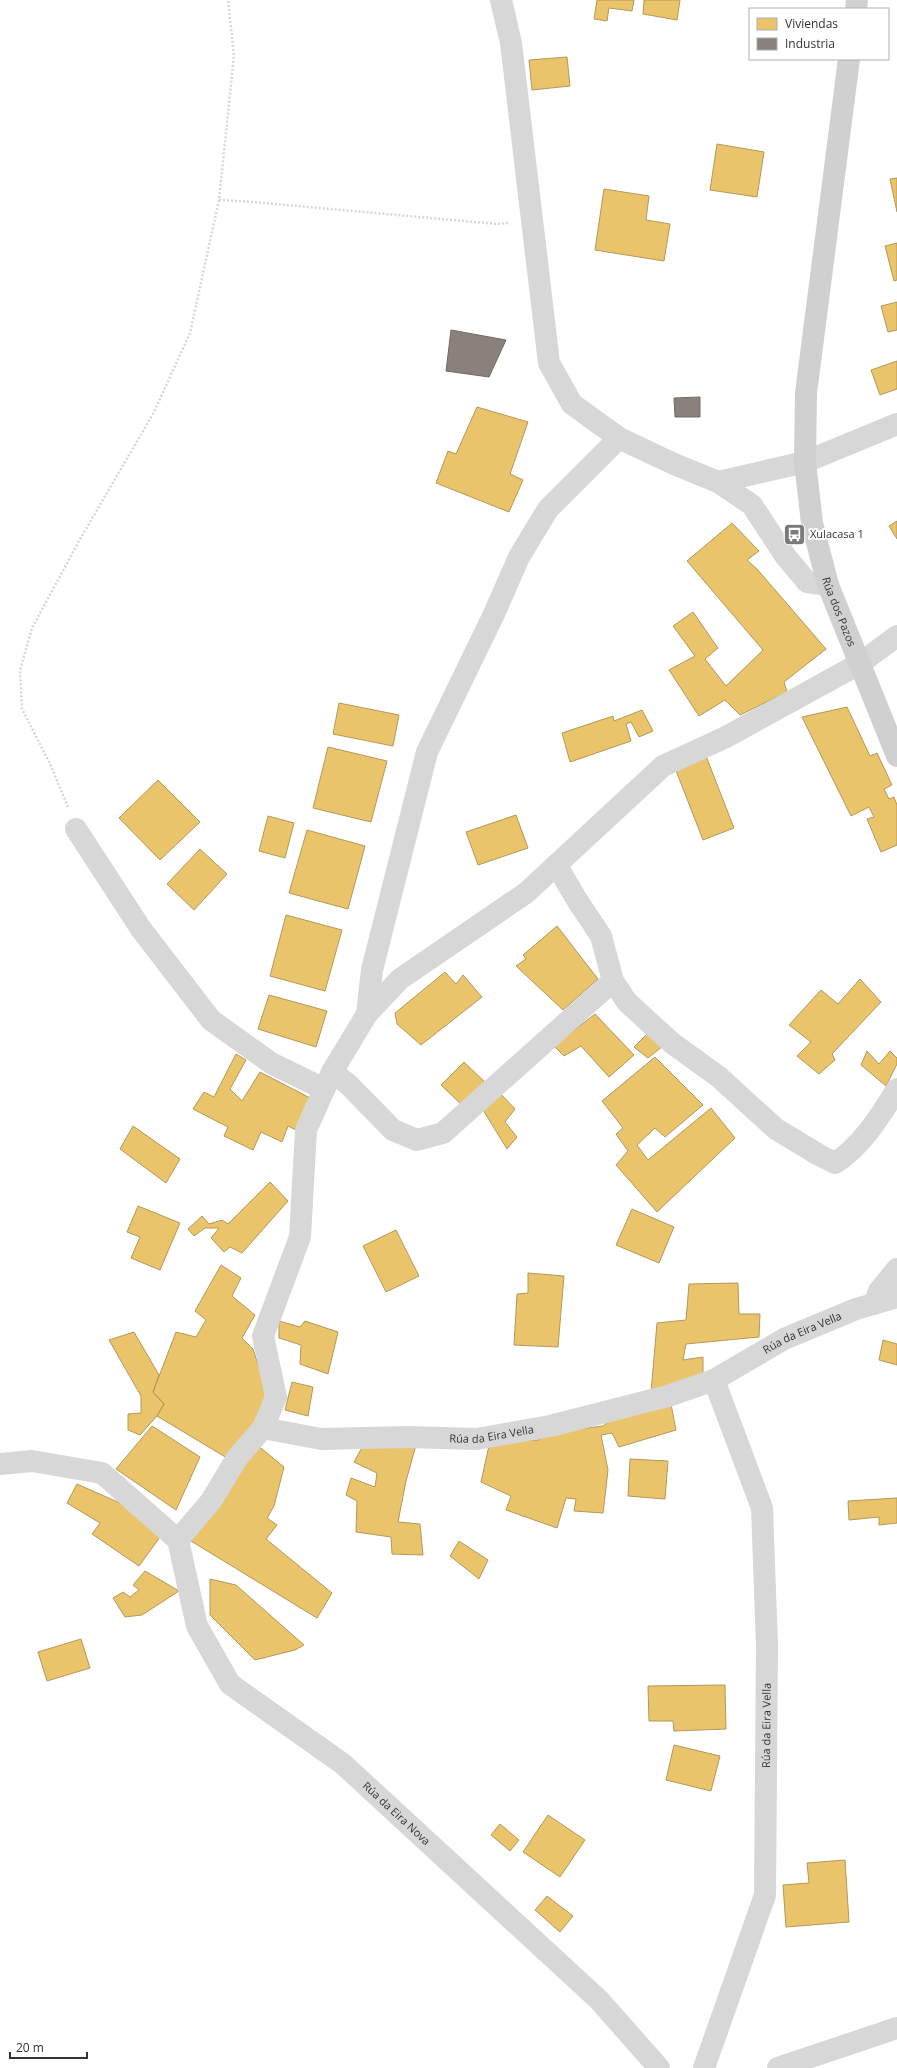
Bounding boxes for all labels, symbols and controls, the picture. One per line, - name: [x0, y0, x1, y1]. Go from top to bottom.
- legend: [749, 8, 889, 60]
- text: Viviendas: [785, 15, 838, 32]
- text: Industria: [785, 35, 835, 52]
- bus stop icon: Xulacasa 1: [781, 521, 807, 547]
- place label: Xulacasa 1: [810, 526, 864, 541]
- street label: Rúa dos Pazos: [819, 575, 860, 649]
- street label: Rúa da Eira Vella: [760, 1308, 844, 1357]
- street label: Rúa da Eira Vella: [449, 1421, 535, 1446]
- street label: Rúa da Eira Vella: [758, 1683, 774, 1768]
- street label: Rúa da Eira Nova: [360, 1778, 434, 1848]
- scale bar: [10, 2034, 87, 2060]
- text: 20 m: [16, 2039, 44, 2056]

